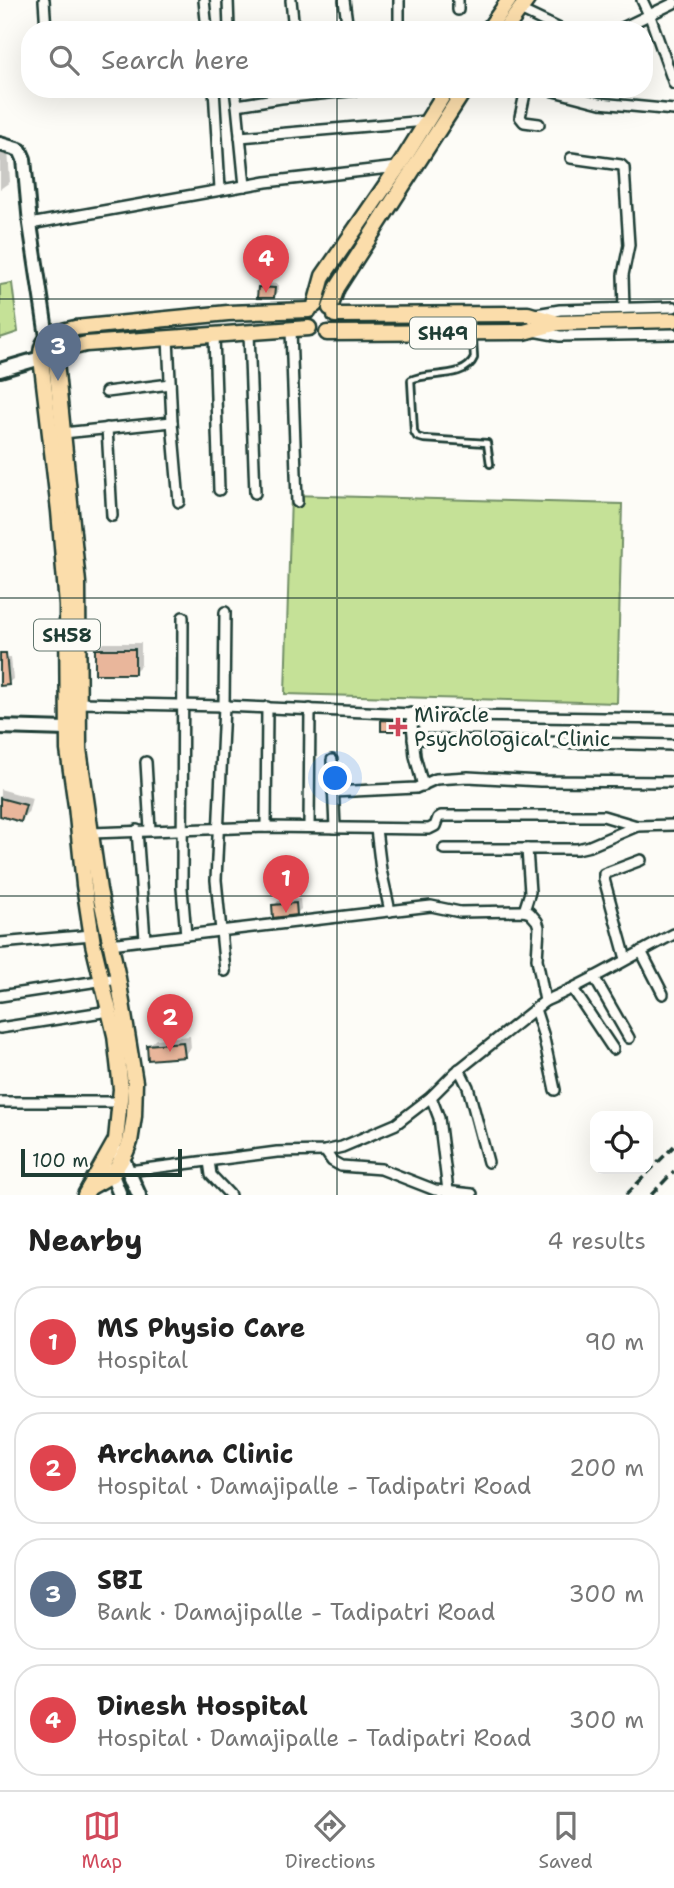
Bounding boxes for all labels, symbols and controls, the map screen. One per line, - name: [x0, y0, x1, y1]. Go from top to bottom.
- search box: [21, 21, 653, 98]
- icon: search: [45, 41, 83, 79]
- text: Search here: [101, 42, 250, 77]
- pin: 4: [243, 235, 289, 293]
- road number: SH49: [410, 318, 476, 348]
- pin: 3: [35, 323, 81, 381]
- road number: SH58: [34, 620, 100, 650]
- place label: Miracle Psychological Clinic: [414, 701, 610, 753]
- marker: Miracle Psychological Clinic: [388, 717, 408, 737]
- your location: [318, 761, 352, 795]
- pin: 1: [263, 855, 309, 913]
- pin: 2: [147, 994, 193, 1052]
- map controls: [590, 1111, 653, 1174]
- button: locate: [590, 1111, 653, 1174]
- scale bar: [21, 1146, 182, 1178]
- text: 100 m: [32, 1148, 89, 1173]
- text: Nearby: [28, 1220, 143, 1261]
- text: 4 results: [547, 1226, 646, 1256]
- text: MS Physio Care: [97, 1310, 305, 1345]
- text: 1: [48, 1327, 58, 1357]
- text: 90 m: [584, 1327, 644, 1357]
- text: Hospital: [97, 1345, 188, 1375]
- text: Archana Clinic: [97, 1436, 294, 1471]
- text: 2: [45, 1453, 61, 1483]
- text: 200 m: [569, 1453, 644, 1483]
- text: Hospital · Damajipalle - Tadipatri Road: [97, 1471, 531, 1501]
- text: SBI: [97, 1562, 143, 1597]
- text: 3: [45, 1579, 61, 1609]
- text: 300 m: [569, 1579, 644, 1609]
- text: Bank · Damajipalle - Tadipatri Road: [97, 1597, 495, 1627]
- text: Dinesh Hospital: [97, 1688, 308, 1723]
- text: 4: [45, 1705, 61, 1735]
- text: 300 m: [569, 1705, 644, 1735]
- text: Hospital · Damajipalle - Tadipatri Road: [97, 1723, 531, 1753]
- tab: Map: [81, 1807, 122, 1874]
- tab: Directions: [285, 1807, 376, 1874]
- tab: Saved: [539, 1807, 593, 1874]

